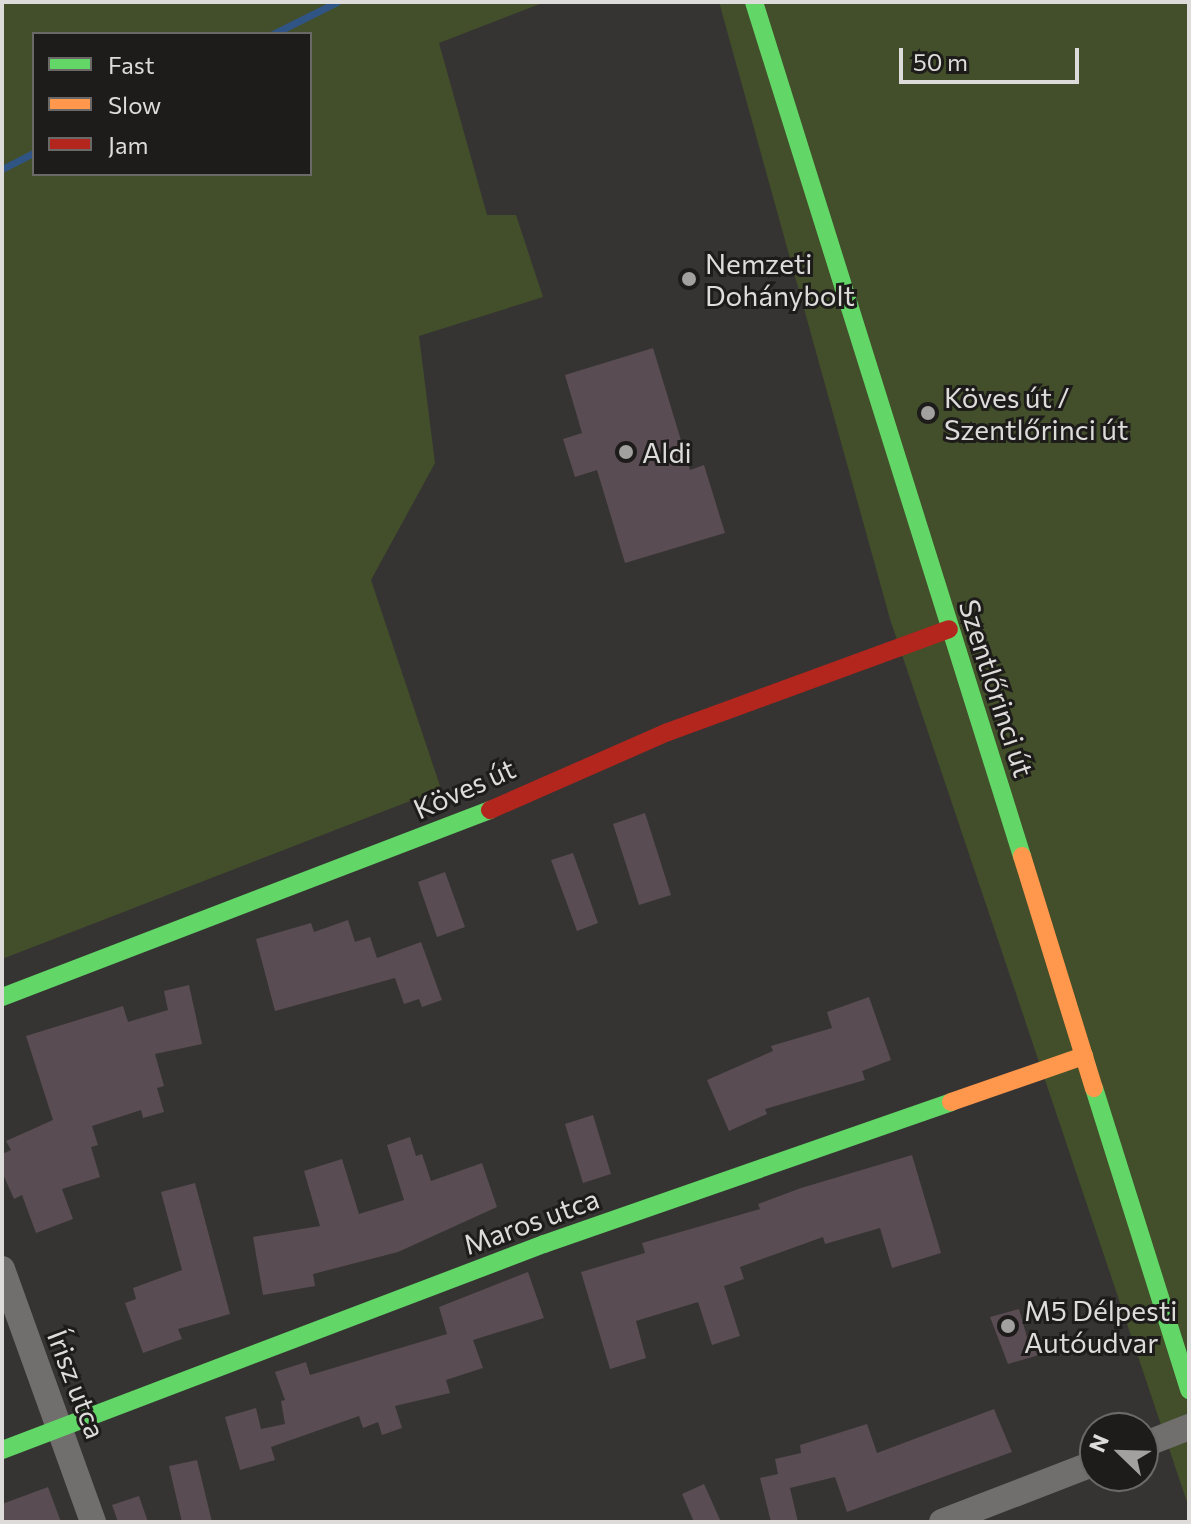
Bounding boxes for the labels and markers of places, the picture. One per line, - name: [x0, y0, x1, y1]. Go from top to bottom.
- place label: Nemzeti Dohánybolt: [705, 246, 855, 312]
- marker: Nemzeti Dohánybolt: [680, 270, 698, 288]
- place label: Köves út / Szentlőrinci út: [944, 380, 1128, 446]
- marker: Köves út / Szentlőrinci út: [919, 404, 937, 422]
- place label: Aldi: [642, 435, 692, 469]
- marker: Aldi: [617, 443, 635, 461]
- place label: M5 Délpesti Autóudvar: [1024, 1293, 1177, 1359]
- marker: M5 Délpesti Autóudvar: [999, 1317, 1017, 1335]

